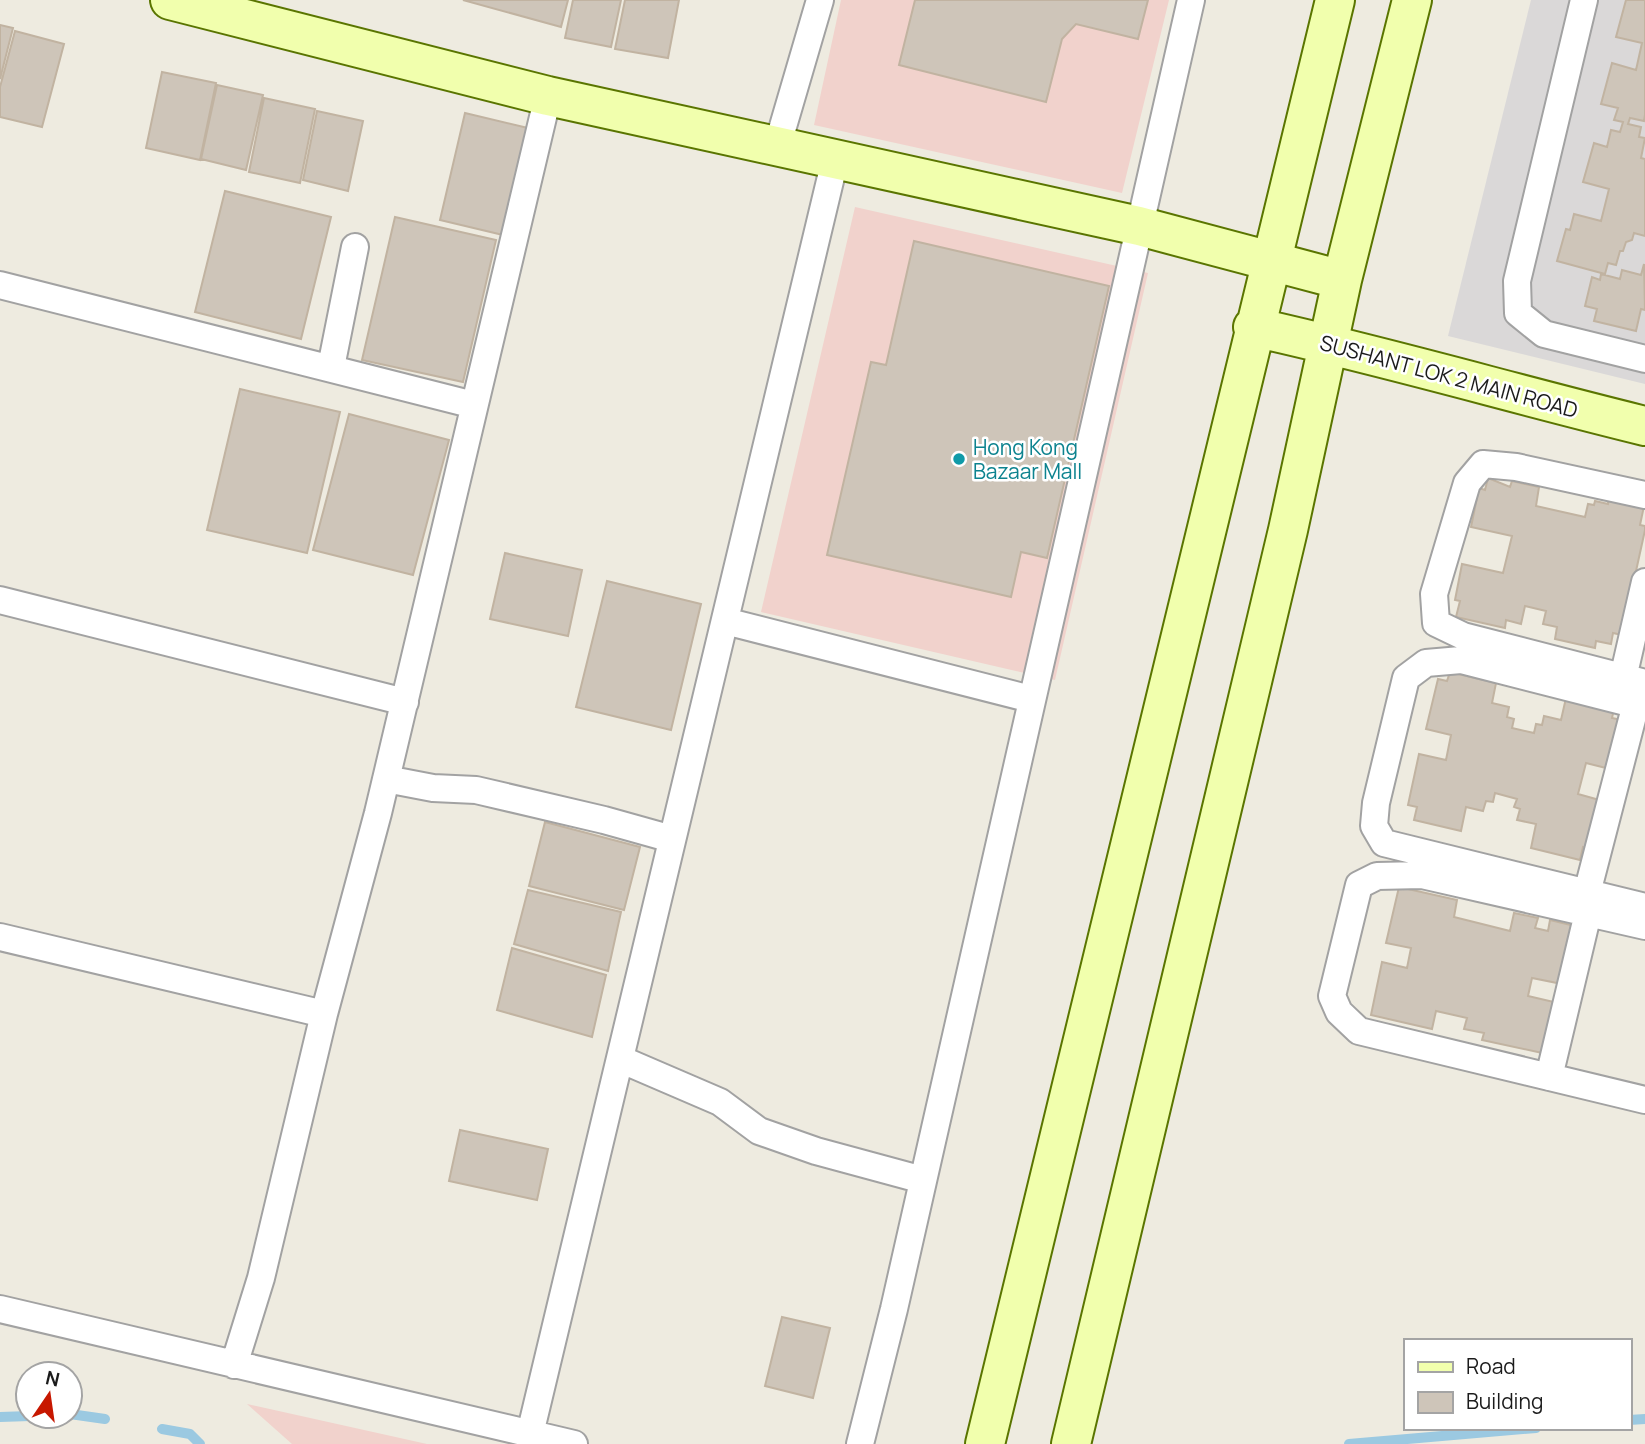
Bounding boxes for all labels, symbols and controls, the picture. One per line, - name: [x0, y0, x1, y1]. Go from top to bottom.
- street label: SUSHANT LOK 2 MAIN ROAD: [1317, 328, 1581, 424]
- place label: Hong Kong Bazaar Mall: [973, 433, 1082, 485]
- marker: Hong Kong Bazaar Mall: [951, 451, 967, 467]
- legend: [1404, 1339, 1631, 1430]
- text: Road: [1466, 1352, 1516, 1380]
- north arrow: [14, 1360, 84, 1430]
- text: N: [43, 1364, 62, 1393]
- text: Building: [1466, 1387, 1543, 1415]

